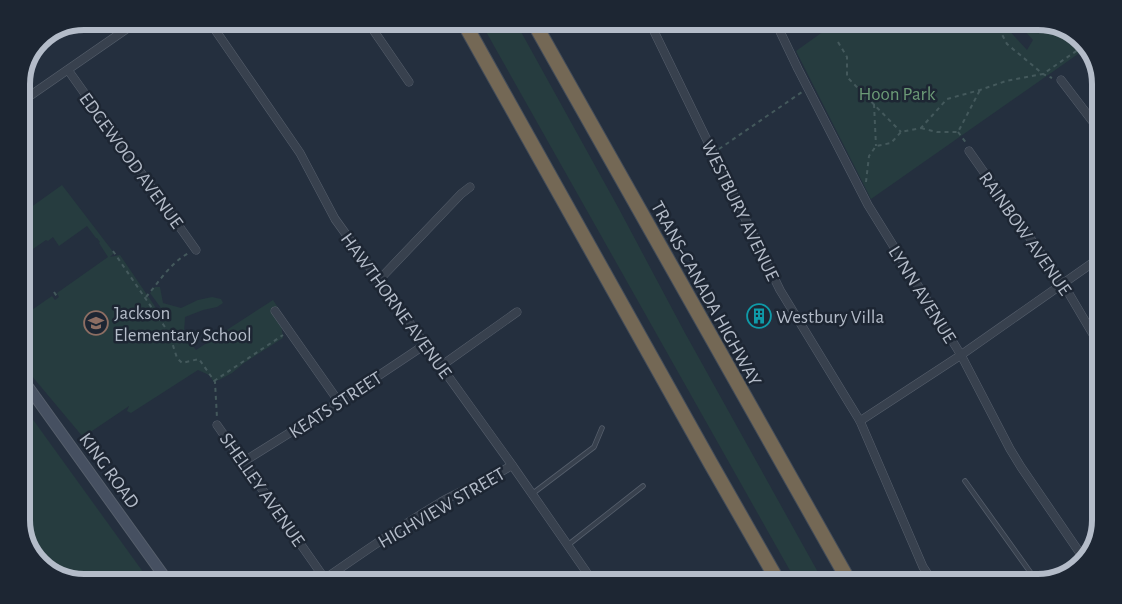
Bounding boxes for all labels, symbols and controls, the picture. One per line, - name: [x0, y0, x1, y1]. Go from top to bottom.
- park label: Hoon Park: [859, 85, 936, 104]
- street label: EDGEWOOD AVENUE: [75, 89, 186, 232]
- street label: WESTBURY AVENUE: [697, 137, 782, 284]
- street label: RAINBOW AVENUE: [975, 169, 1074, 299]
- street label: TRANS-CANADA HIGHWAY: [647, 198, 764, 389]
- street label: HAWTHORNE AVENUE: [337, 230, 455, 382]
- street label: LYNN AVENUE: [884, 243, 959, 347]
- building icon: Westbury Villa: [746, 303, 772, 329]
- place label: Jackson Elementary School: [114, 304, 252, 345]
- place label: Westbury Villa: [776, 308, 885, 327]
- school or university icon: Jackson Elementary School: [83, 310, 109, 336]
- street label: KEATS STREET: [286, 368, 386, 442]
- street label: KING ROAD: [75, 430, 142, 512]
- street label: SHELLEY AVENUE: [216, 430, 308, 550]
- street label: HIGHVIEW STREET: [375, 464, 508, 552]

